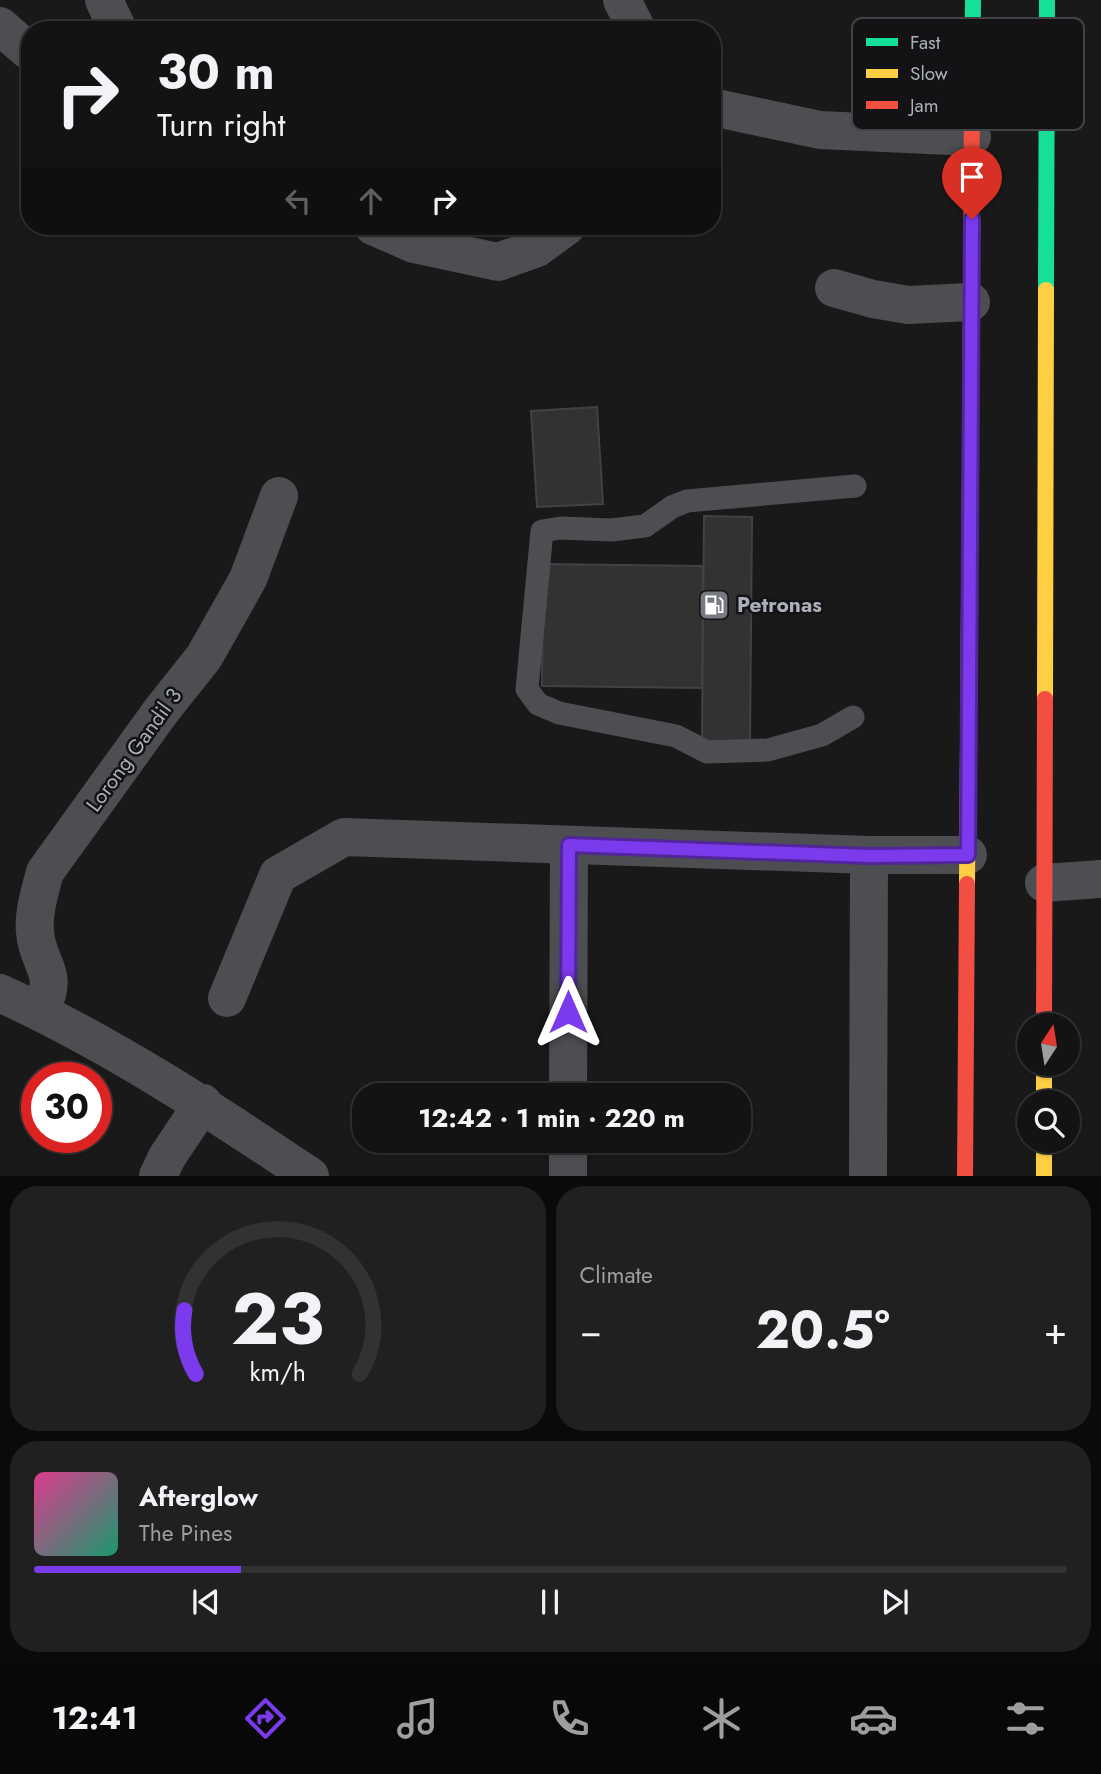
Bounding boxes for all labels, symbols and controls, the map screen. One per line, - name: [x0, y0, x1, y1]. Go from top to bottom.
- legend: [852, 18, 1084, 130]
- text: Fast: [910, 29, 941, 56]
- text: 30 m: [157, 37, 275, 107]
- icon: right: [42, 49, 133, 140]
- text: Slow: [910, 60, 948, 87]
- text: Jam: [907, 92, 939, 119]
- text: Turn right: [157, 102, 286, 148]
- pin: [942, 147, 1002, 219]
- icon: arrive: [953, 158, 991, 196]
- icon: left: [279, 182, 317, 220]
- icon: ahead: [352, 182, 390, 220]
- icon: right: [425, 182, 463, 220]
- fuel station icon: Petronas: [697, 588, 731, 622]
- place label: Petronas: [737, 590, 822, 620]
- street label: Lorong Gandil 3: [79, 682, 189, 818]
- position arrow: [531, 975, 605, 1049]
- north arrow: [1017, 1013, 1080, 1076]
- map controls: [1017, 1013, 1080, 1153]
- speed limit sign: 30: [21, 1062, 112, 1153]
- button: search: [1017, 1090, 1080, 1153]
- text: 12:42 · 1 min · 220 m: [418, 1099, 685, 1137]
- text: Climate: [580, 1258, 653, 1292]
- text: 23: [231, 1267, 324, 1372]
- text: 20.5°: [756, 1292, 890, 1368]
- text: −: [580, 1303, 602, 1358]
- text: +: [1044, 1303, 1067, 1358]
- text: km/h: [249, 1354, 306, 1390]
- text: Afterglow: [139, 1478, 258, 1516]
- text: The Pines: [139, 1516, 232, 1550]
- icon: previous: [187, 1583, 225, 1621]
- icon: pause: [531, 1583, 569, 1621]
- icon: next: [876, 1583, 914, 1621]
- icon: directions: [241, 1694, 290, 1743]
- icon: music: [393, 1694, 442, 1743]
- icon: phone: [545, 1694, 594, 1743]
- icon: climate: [697, 1694, 746, 1743]
- icon: car: [849, 1694, 898, 1743]
- icon: filters: [1001, 1694, 1050, 1743]
- text: 12:41: [51, 1695, 138, 1741]

